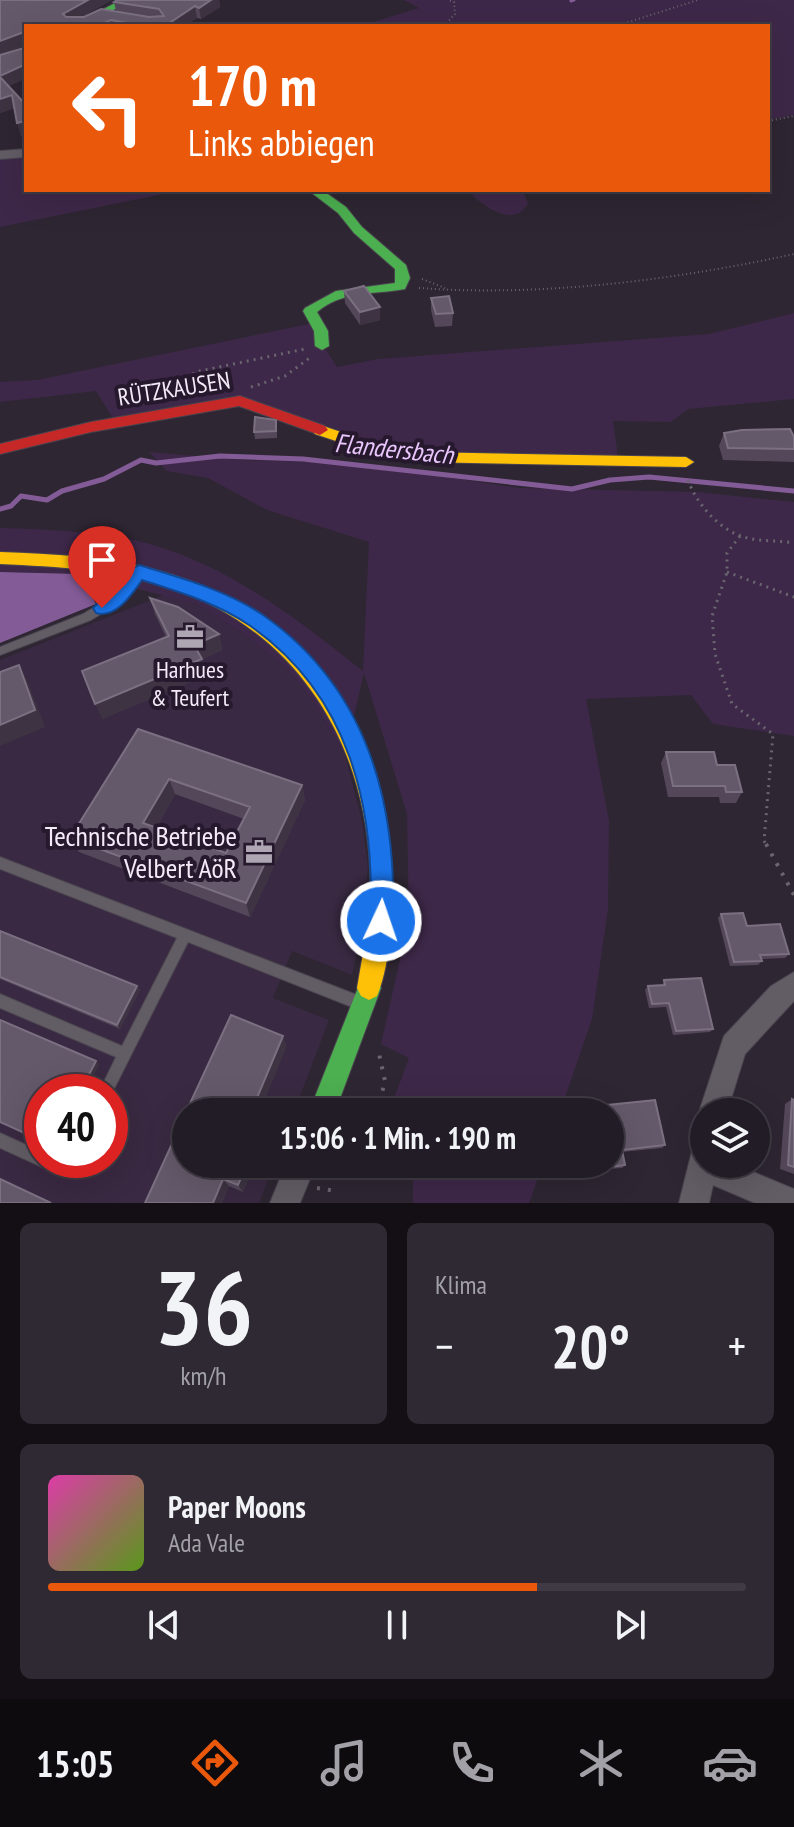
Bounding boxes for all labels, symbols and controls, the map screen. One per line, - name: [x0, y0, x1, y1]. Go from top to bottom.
- text: 170 m: [188, 49, 317, 121]
- icon: left: [56, 56, 160, 160]
- text: Links abbiegen: [188, 119, 375, 166]
- street label: RÜTZKAUSEN: [116, 364, 232, 413]
- water label: Flandersbach: [333, 426, 456, 471]
- pin: [68, 526, 136, 608]
- icon: arrive: [80, 538, 124, 582]
- office icon: Harhues & Teufert: [175, 622, 205, 652]
- place label: Harhues & Teufert: [151, 654, 230, 713]
- place label: Technische Betriebe Velbert AöR: [45, 817, 237, 886]
- office icon: Technische Betriebe Velbert AöR: [244, 837, 274, 867]
- position arrow: [339, 879, 423, 963]
- speed limit sign: 40: [24, 1074, 128, 1178]
- map controls: [690, 1098, 770, 1178]
- button: layers: [690, 1098, 770, 1178]
- text: 15:06 · 1 Min. · 190 m: [280, 1118, 516, 1157]
- text: 36: [154, 1239, 253, 1374]
- text: Klima: [435, 1268, 487, 1301]
- text: 20°: [551, 1307, 630, 1385]
- text: −: [435, 1317, 453, 1374]
- text: +: [728, 1317, 746, 1374]
- text: km/h: [180, 1359, 227, 1392]
- text: Paper Moons: [168, 1487, 306, 1526]
- text: Ada Vale: [168, 1526, 245, 1559]
- icon: previous: [142, 1603, 186, 1647]
- icon: pause: [375, 1603, 419, 1647]
- icon: next: [608, 1603, 652, 1647]
- icon: directions: [187, 1735, 243, 1791]
- icon: music: [316, 1735, 372, 1791]
- icon: phone: [444, 1735, 500, 1791]
- icon: climate: [573, 1735, 629, 1791]
- icon: car: [702, 1735, 758, 1791]
- text: 15:05: [36, 1740, 114, 1787]

